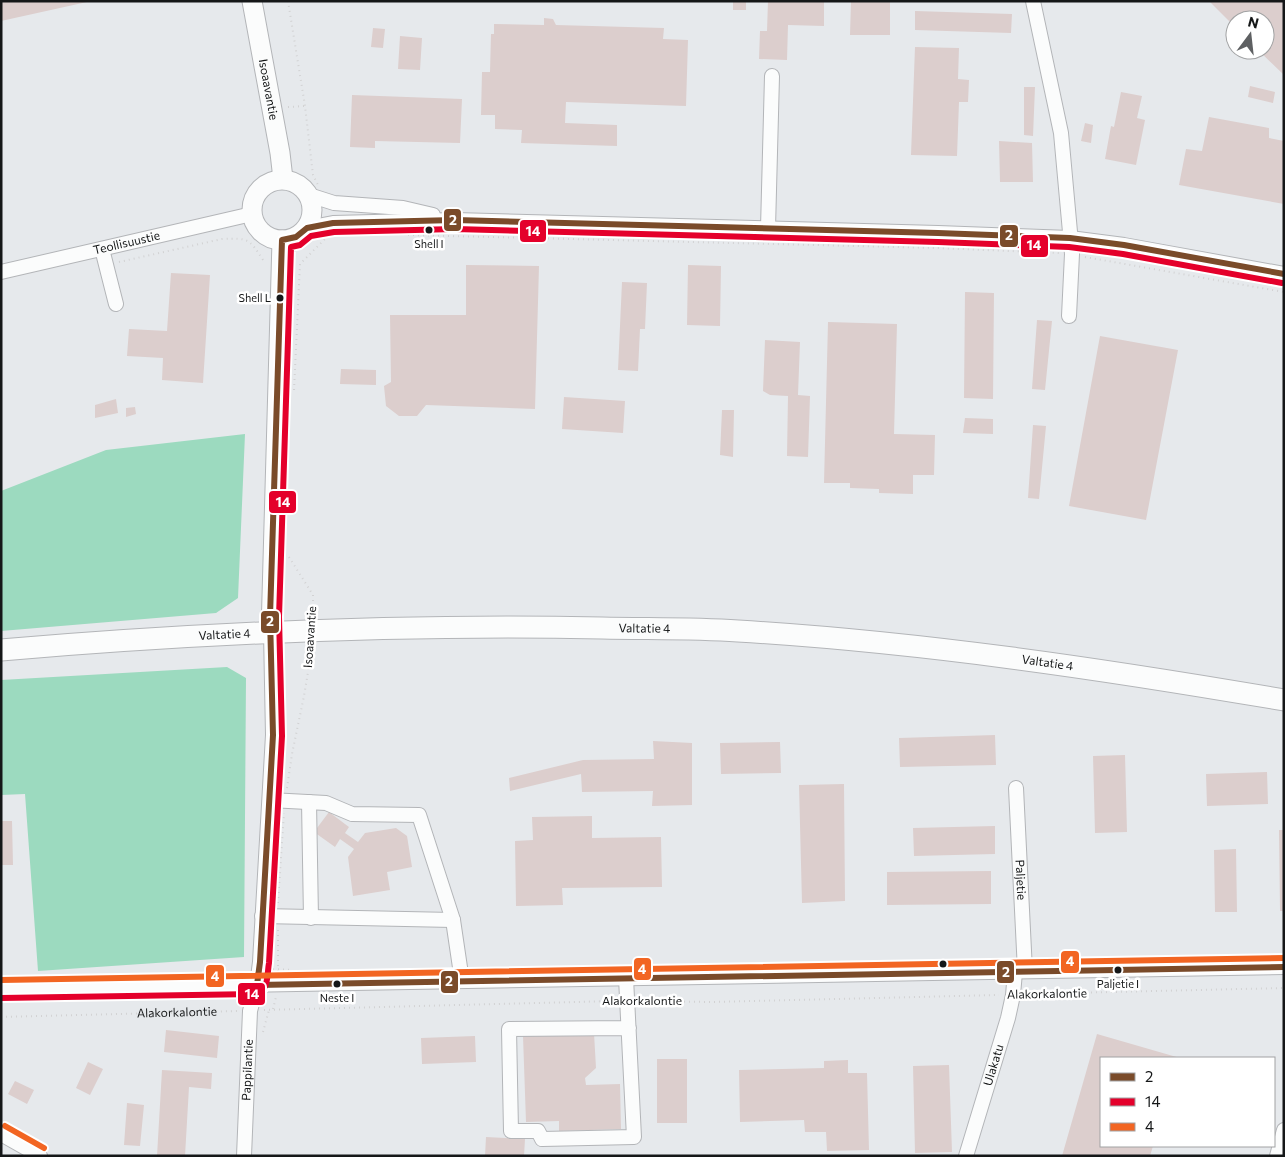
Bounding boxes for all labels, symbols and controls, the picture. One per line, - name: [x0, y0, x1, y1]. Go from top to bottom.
- north arrow: [1225, 10, 1275, 60]
- text: N: [1246, 12, 1261, 32]
- street label: Isoaavantie: [257, 58, 282, 121]
- line badge: 2: [443, 208, 462, 232]
- text: 2: [449, 211, 457, 228]
- line badge: 14: [519, 219, 547, 243]
- text: 14: [526, 222, 541, 239]
- line badge: 2: [999, 224, 1019, 248]
- marker: Shell I: [424, 225, 434, 235]
- text: 2: [1005, 226, 1013, 243]
- street label: Teollisuustie: [92, 227, 161, 256]
- line badge: 14: [1020, 234, 1049, 258]
- text: 14: [1027, 236, 1042, 253]
- place label: Shell I: [414, 237, 444, 250]
- place label: Shell L: [238, 291, 271, 304]
- marker: Shell L: [275, 293, 285, 303]
- line badge: 14: [268, 490, 297, 514]
- text: 14: [276, 493, 291, 510]
- street label: Isoaavantie: [300, 606, 318, 668]
- line badge: 2: [260, 610, 280, 634]
- text: 2: [266, 612, 274, 629]
- street label: Valtatie 4: [618, 620, 670, 635]
- street label: Valtatie 4: [198, 625, 251, 642]
- street label: Valtatie 4: [1021, 651, 1074, 672]
- street label: Paljetie: [1014, 859, 1030, 900]
- line badge: 4: [1060, 950, 1080, 974]
- text: 4: [1066, 952, 1075, 969]
- line badge: 4: [633, 957, 652, 981]
- unlabelled marker: [938, 959, 948, 969]
- text: 4: [638, 960, 647, 977]
- line badge: 2: [996, 960, 1015, 984]
- text: 2: [1002, 963, 1010, 980]
- line badge: 4: [205, 964, 225, 988]
- marker: Paljetie I: [1113, 965, 1123, 975]
- text: 4: [211, 967, 220, 984]
- line badge: 2: [440, 970, 459, 994]
- text: 2: [445, 972, 453, 989]
- place label: Paljetie I: [1097, 977, 1139, 990]
- marker: Neste I: [332, 979, 342, 989]
- line badge: 14: [237, 982, 266, 1006]
- text: 14: [245, 985, 260, 1002]
- street label: Alakorkalontie: [1007, 985, 1087, 1001]
- place label: Neste I: [320, 991, 354, 1004]
- street label: Alakorkalontie: [602, 993, 682, 1007]
- street label: Alakorkalontie: [137, 1004, 217, 1020]
- street label: Pappilantie: [238, 1039, 255, 1101]
- street label: Ulakatu: [980, 1042, 1006, 1087]
- legend: [1100, 1057, 1275, 1147]
- text: 2: [1145, 1067, 1153, 1085]
- text: 14: [1145, 1092, 1160, 1110]
- text: 4: [1145, 1117, 1154, 1135]

